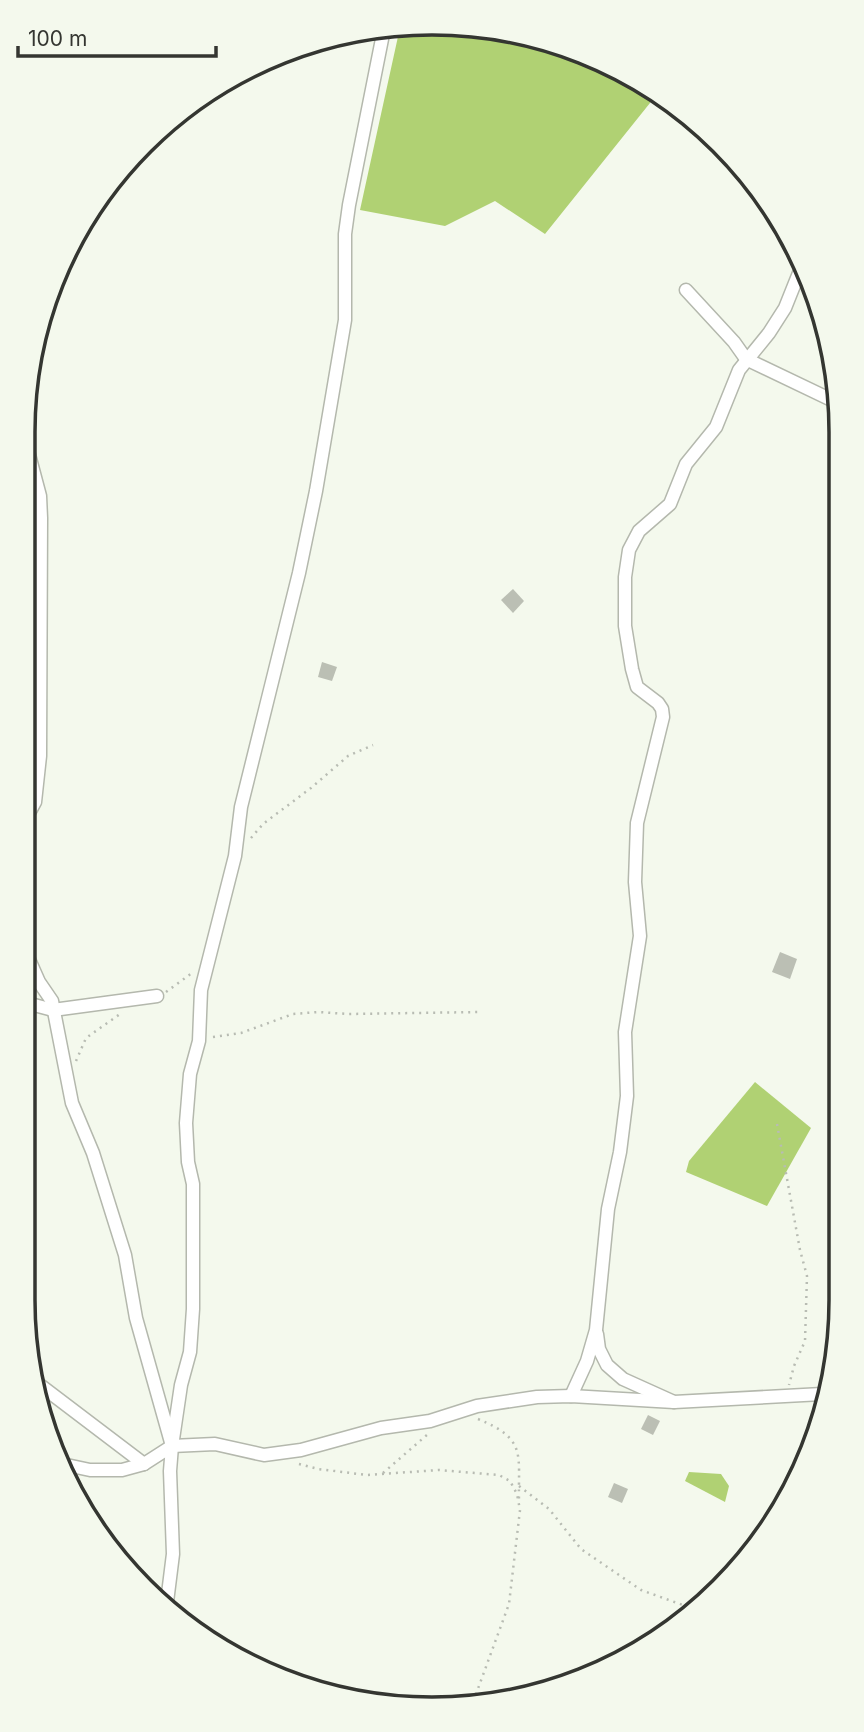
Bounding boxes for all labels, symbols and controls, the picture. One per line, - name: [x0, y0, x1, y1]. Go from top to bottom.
- scale bar: [18, 14, 215, 58]
- text: 100 m: [28, 26, 87, 51]

